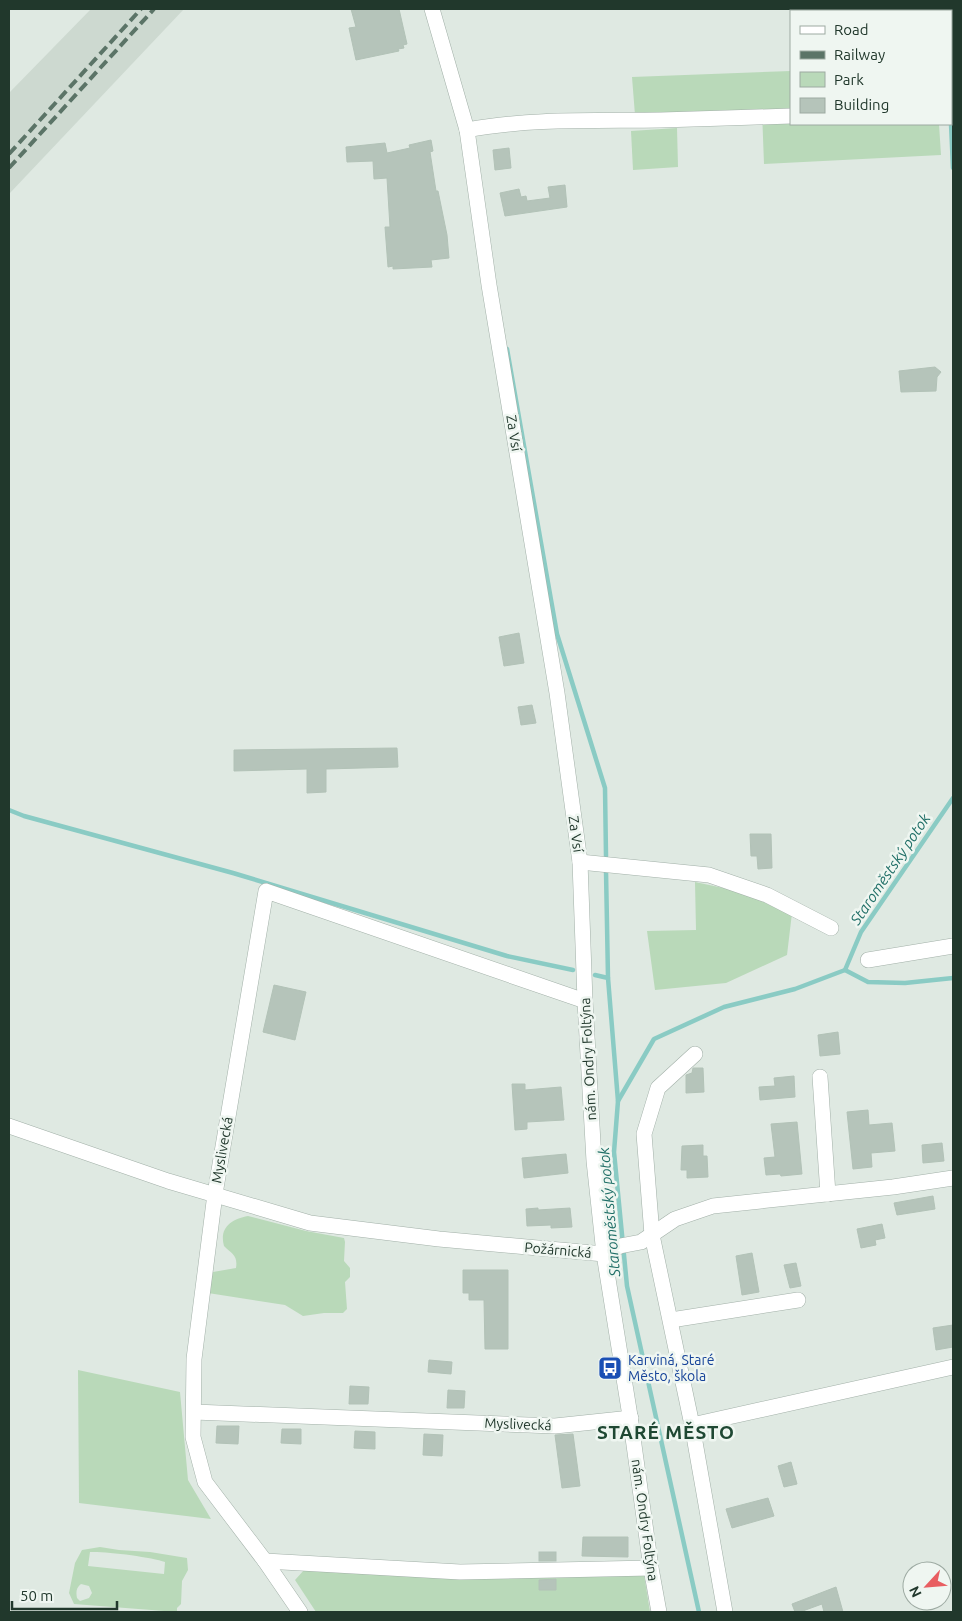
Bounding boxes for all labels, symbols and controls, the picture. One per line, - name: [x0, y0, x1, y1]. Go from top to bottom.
- legend: [790, 10, 952, 125]
- text: Road: [834, 21, 869, 38]
- text: Railway: [834, 46, 885, 63]
- text: Park: [834, 71, 864, 88]
- text: Building: [834, 96, 889, 113]
- street label: Za Vsí: [503, 414, 525, 453]
- water label: Staroměstský potok: [846, 810, 934, 929]
- street label: Za Vsí: [566, 815, 587, 854]
- street label: nám. Ondry Foltýna: [577, 997, 599, 1121]
- street label: Myslivecká: [208, 1115, 236, 1185]
- water label: Staroměstský potok: [595, 1146, 623, 1279]
- street label: Požárnická: [524, 1239, 592, 1261]
- place label: Karviná, Staré Město, škola: [628, 1352, 714, 1384]
- bus stop icon: Karviná, Staré Město, škola: [597, 1355, 623, 1381]
- street label: Myslivecká: [484, 1415, 552, 1433]
- district label: STARÉ MĚSTO: [597, 1421, 735, 1443]
- street label: nám. Ondry Foltýna: [629, 1458, 661, 1582]
- north arrow: [902, 1561, 952, 1611]
- scale bar: [12, 1578, 118, 1610]
- text: N: [906, 1583, 925, 1600]
- text: 50 m: [20, 1587, 53, 1604]

